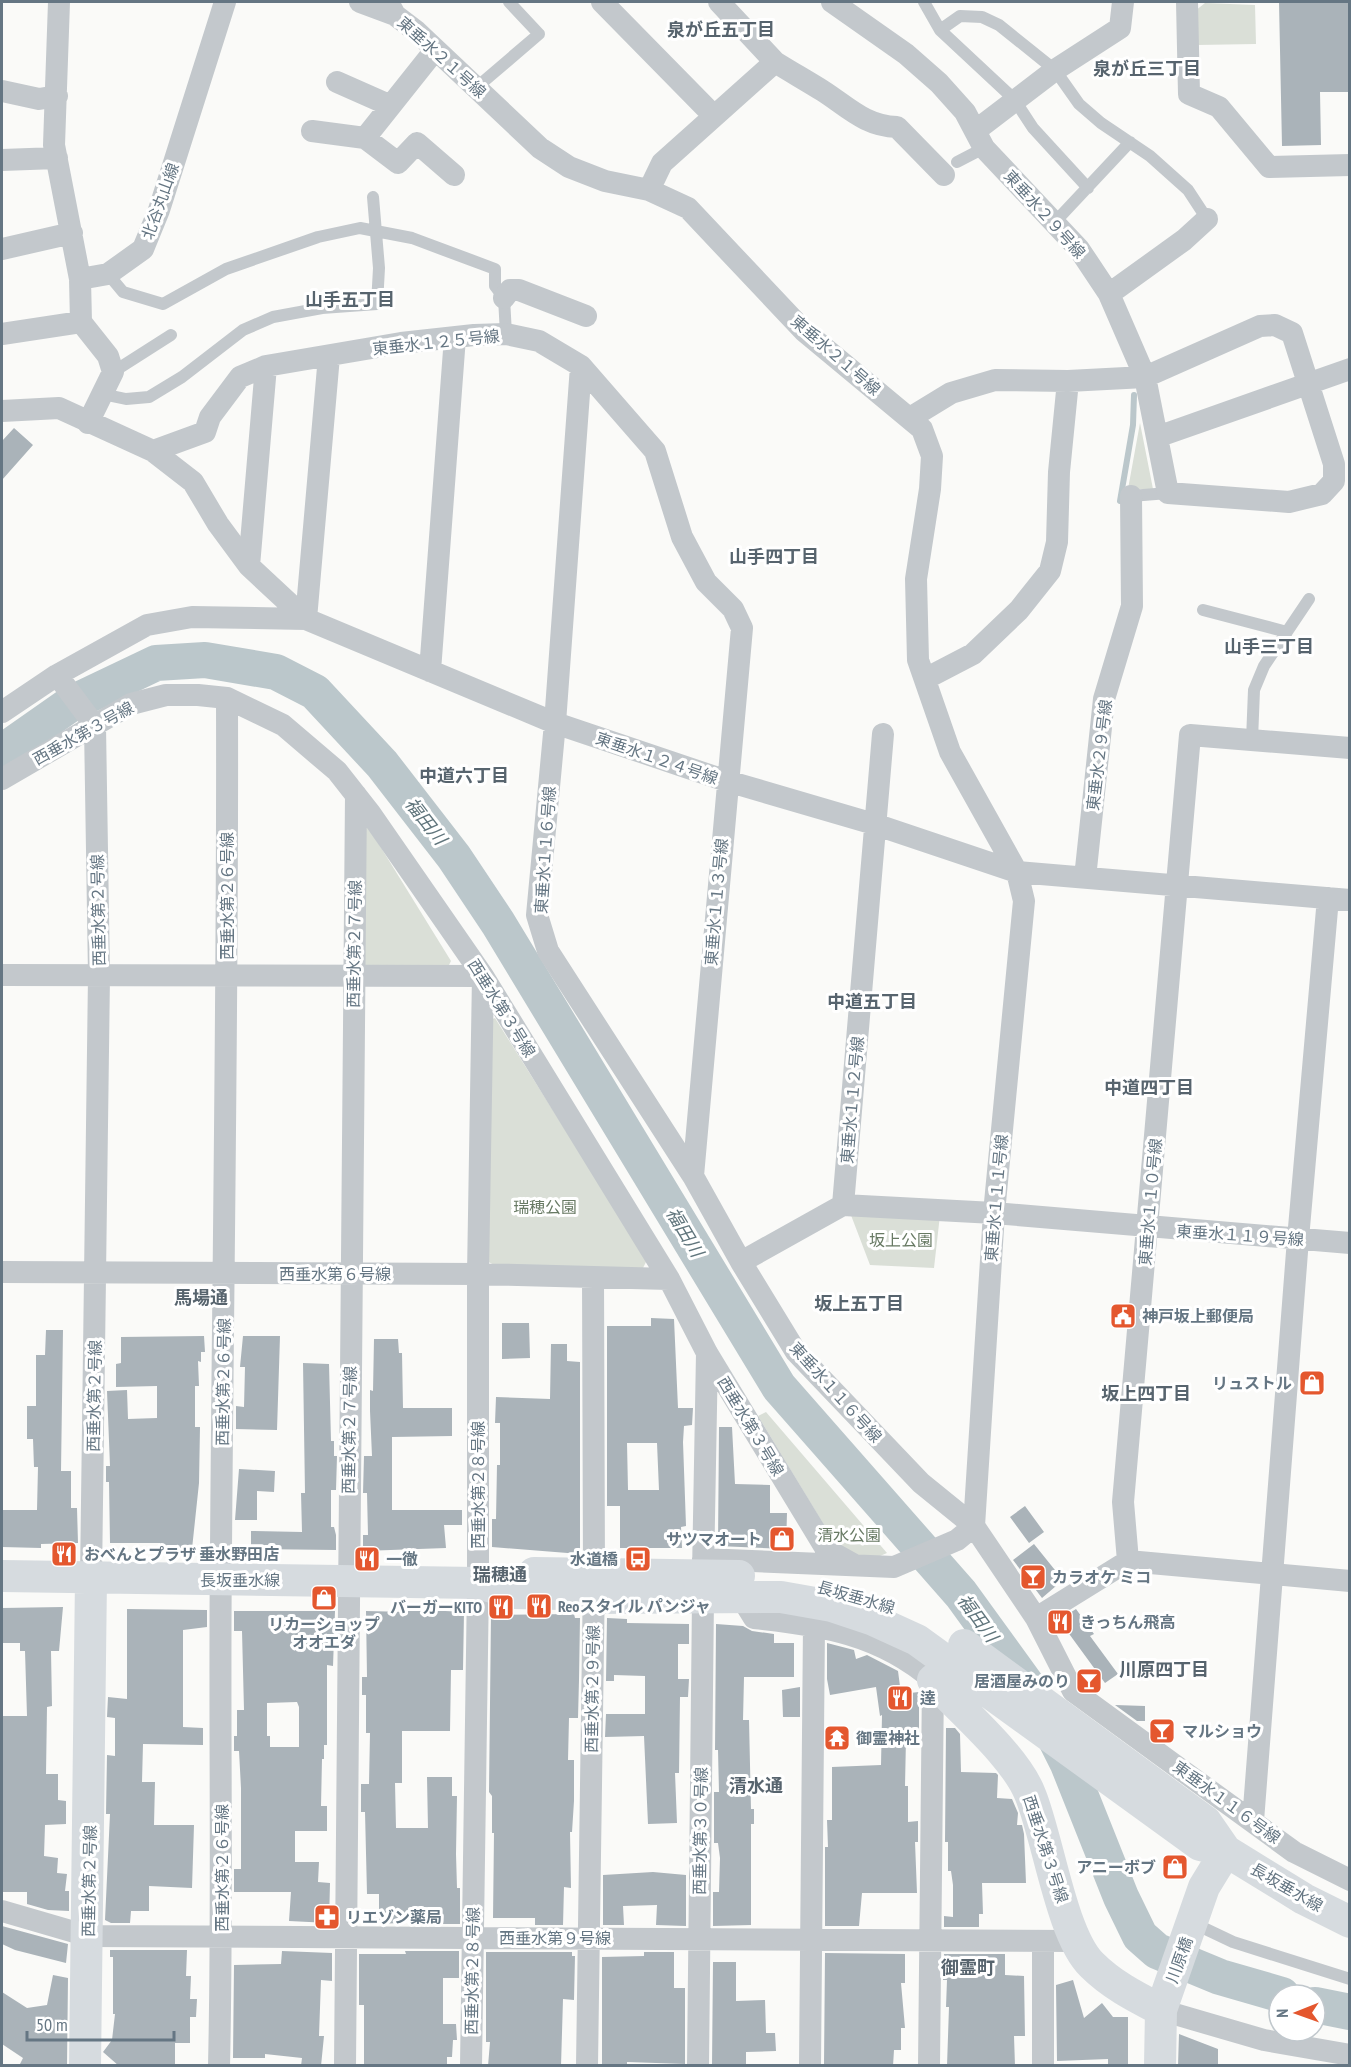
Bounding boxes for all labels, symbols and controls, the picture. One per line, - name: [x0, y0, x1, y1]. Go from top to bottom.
- street label: 東垂水２１号線: [394, 12, 490, 102]
- district label: 泉が丘五丁目: [667, 18, 775, 41]
- district label: 泉が丘三丁目: [1093, 57, 1201, 80]
- street label: 北谷丸山線: [137, 160, 183, 242]
- street label: 東垂水２９号線: [1000, 166, 1090, 262]
- district label: 山手五丁目: [305, 288, 395, 311]
- street label: 東垂水２１号線: [787, 311, 885, 399]
- street label: 東垂水１２５号線: [371, 325, 501, 359]
- district label: 山手四丁目: [729, 545, 819, 568]
- district label: 山手三丁目: [1224, 635, 1314, 658]
- street label: 西垂水第３号線: [29, 697, 137, 769]
- street label: 東垂水２９号線: [1082, 698, 1116, 812]
- street label: 東垂水１２４号線: [593, 728, 721, 788]
- district label: 中道六丁目: [419, 764, 509, 787]
- street label: 東垂水１１６号線: [531, 785, 559, 915]
- water label: 福田川: [400, 793, 453, 851]
- street label: 西垂水第２６号線: [217, 832, 237, 960]
- street label: 東垂水１１３号線: [700, 837, 732, 967]
- street label: 西垂水第２号線: [87, 854, 109, 966]
- street label: 西垂水第２７号線: [343, 880, 365, 1008]
- street label: 西垂水第３号線: [464, 955, 540, 1061]
- district label: 中道五丁目: [827, 990, 917, 1013]
- street label: 東垂水１１２号線: [836, 1035, 868, 1165]
- district label: 中道四丁目: [1104, 1076, 1194, 1099]
- street label: 東垂水１１１号線: [980, 1133, 1012, 1263]
- street label: 東垂水１１０号線: [1134, 1137, 1166, 1267]
- park label: 瑞穂公園: [513, 1197, 577, 1217]
- water label: 福田川: [661, 1203, 710, 1263]
- street label: 東垂水１１９号線: [1175, 1221, 1305, 1249]
- park label: 坂上公園: [869, 1230, 933, 1250]
- street label: 西垂水第６号線: [279, 1264, 391, 1284]
- district label: 馬場通: [174, 1286, 228, 1309]
- district label: 坂上五丁目: [814, 1292, 904, 1315]
- public building icon: 神戸坂上郵便局: [1108, 1301, 1138, 1331]
- place label: 神戸坂上郵便局: [1142, 1306, 1254, 1326]
- street label: 西垂水第２６号線: [212, 1318, 234, 1446]
- street label: 東垂水１１６号線: [786, 1338, 886, 1446]
- street label: 西垂水第２号線: [83, 1340, 105, 1452]
- street label: 西垂水第２７号線: [338, 1366, 360, 1494]
- shop icon: リュストル: [1297, 1368, 1327, 1398]
- street label: 西垂水第３号線: [714, 1373, 788, 1479]
- place label: リュストル: [1212, 1373, 1292, 1393]
- district label: 坂上四丁目: [1101, 1382, 1191, 1405]
- street label: 西垂水第２８号線: [468, 1421, 488, 1549]
- shop icon: サツマオート: [767, 1524, 797, 1554]
- park label: 清水公園: [817, 1525, 881, 1545]
- place label: サツマオート: [666, 1529, 762, 1549]
- restaurant icon: おべんとプラザ 垂水野田店: [49, 1539, 79, 1569]
- place label: おべんとプラザ 垂水野田店: [84, 1544, 279, 1564]
- restaurant icon: 一徹: [352, 1544, 382, 1574]
- bus stop icon: 水道橋: [623, 1544, 653, 1574]
- place label: 一徹: [386, 1549, 418, 1569]
- place label: 水道橋: [570, 1549, 618, 1569]
- bar icon: カラオケ ミコ: [1018, 1562, 1048, 1592]
- district label: 瑞穂通: [473, 1563, 527, 1586]
- place label: カラオケ ミコ: [1052, 1567, 1151, 1587]
- street label: 長坂垂水線: [200, 1570, 280, 1590]
- street label: 長坂垂水線: [815, 1576, 897, 1618]
- shop icon: リカーショップ オオエダ: [309, 1583, 339, 1613]
- water label: 福田川: [953, 1589, 1004, 1648]
- restaurant icon: Reoスタイル パンジャ: [524, 1591, 554, 1621]
- restaurant icon: バーガーKITO: [486, 1592, 516, 1622]
- place label: Reoスタイル パンジャ: [558, 1596, 711, 1616]
- place label: バーガーKITO: [390, 1597, 482, 1617]
- restaurant icon: きっちん飛高: [1045, 1607, 1075, 1637]
- place label: きっちん飛高: [1080, 1612, 1175, 1632]
- place label: リカーショップ オオエダ: [268, 1614, 380, 1652]
- street label: 西垂水第２９号線: [581, 1625, 603, 1753]
- district label: 川原四丁目: [1119, 1658, 1209, 1681]
- bar icon: 居酒屋みのり: [1074, 1666, 1104, 1696]
- place label: 居酒屋みのり: [974, 1671, 1070, 1691]
- restaurant icon: 逹: [885, 1683, 915, 1713]
- place label: 逹: [920, 1688, 936, 1708]
- bar icon: マルショウ: [1147, 1716, 1177, 1746]
- place label: マルショウ: [1182, 1721, 1262, 1741]
- temple icon: 御霊神社: [822, 1723, 852, 1753]
- place label: 御霊神社: [856, 1728, 920, 1748]
- street label: 東垂水１１６号線: [1169, 1756, 1285, 1848]
- street label: 西垂水第３０号線: [689, 1767, 711, 1895]
- district label: 清水通: [729, 1774, 783, 1797]
- street label: 西垂水第３号線: [1019, 1793, 1073, 1905]
- street label: 西垂水第２６号線: [212, 1804, 232, 1932]
- street label: 西垂水第２号線: [78, 1825, 100, 1937]
- shop icon: アニーボブ: [1160, 1852, 1190, 1882]
- place label: アニーボブ: [1076, 1857, 1156, 1877]
- street label: 長坂垂水線: [1247, 1858, 1327, 1916]
- pharmacy icon: リエゾン薬局: [312, 1902, 342, 1932]
- place label: リエゾン薬局: [346, 1907, 442, 1927]
- street label: 西垂水第２８号線: [461, 1907, 483, 2035]
- street label: 西垂水第９号線: [499, 1928, 611, 1948]
- street label: 川原橋: [1161, 1934, 1197, 1986]
- district label: 御霊町: [940, 1956, 995, 1979]
- north arrow: [1267, 1983, 1327, 2043]
- scale bar: [27, 2004, 174, 2042]
- text: N: [1272, 2009, 1292, 2018]
- text: 50 m: [36, 2013, 68, 2036]

